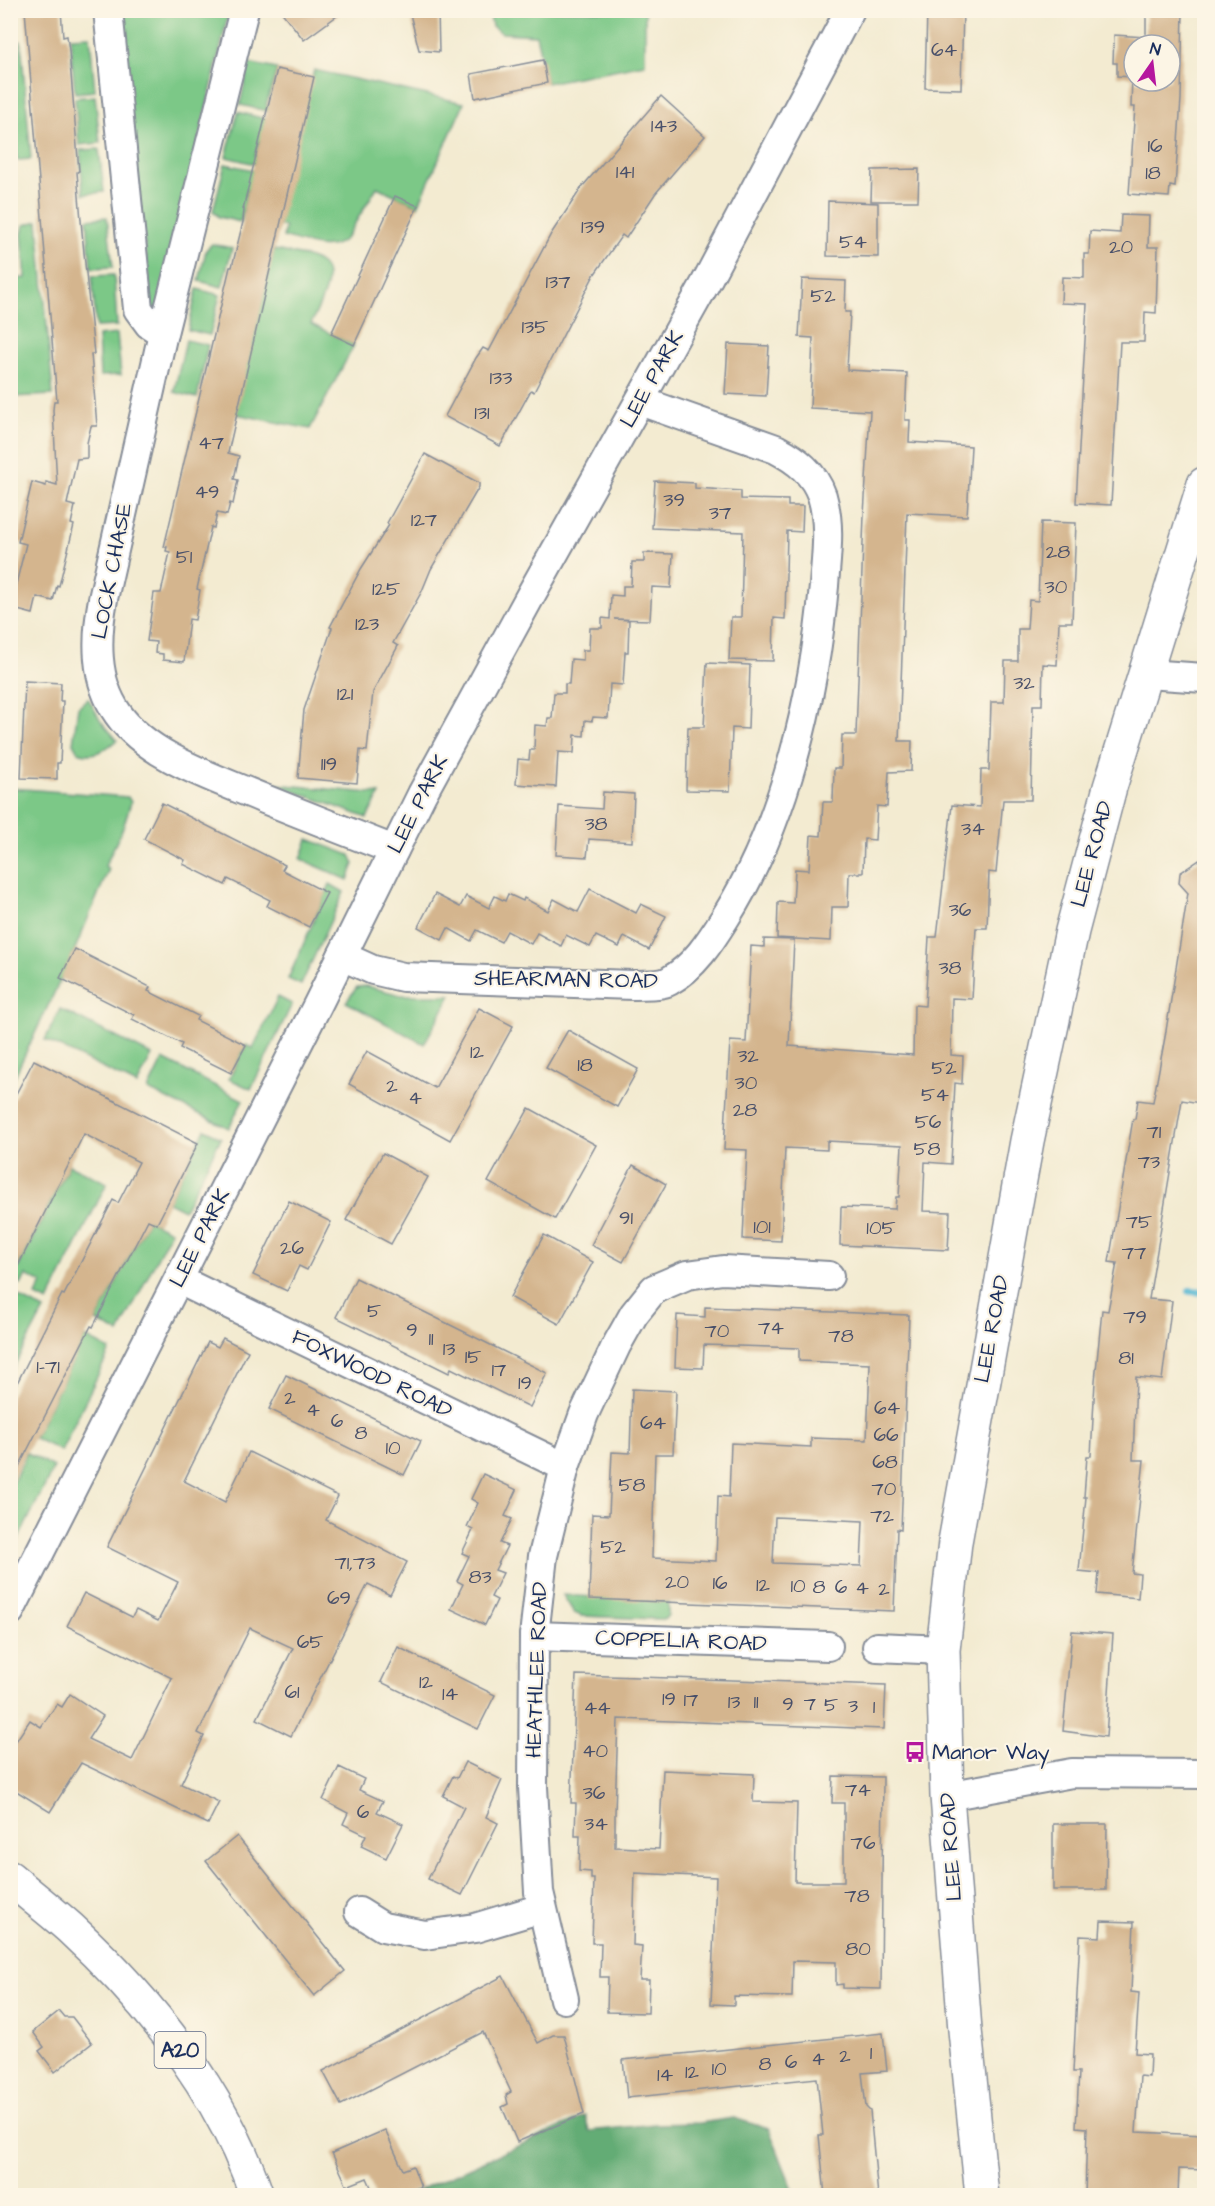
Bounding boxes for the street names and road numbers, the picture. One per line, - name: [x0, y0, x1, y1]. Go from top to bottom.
- street label: LEE PARK: [612, 324, 692, 433]
- street label: LOCK CHASE: [84, 500, 140, 642]
- street label: LEE PARK: [380, 749, 456, 859]
- street label: LEE ROAD: [1063, 797, 1121, 911]
- street label: SHEARMAN ROAD: [474, 963, 658, 997]
- street label: LEE PARK: [162, 1183, 238, 1293]
- street label: LEE ROAD: [966, 1273, 1018, 1385]
- street label: FOXWOOD ROAD: [286, 1322, 458, 1426]
- street label: HEATHLEE ROAD: [518, 1581, 556, 1759]
- street label: COPPELIA ROAD: [595, 1623, 767, 1659]
- street label: LEE ROAD: [932, 1792, 970, 1902]
- road number: A20: [154, 2032, 206, 2068]

